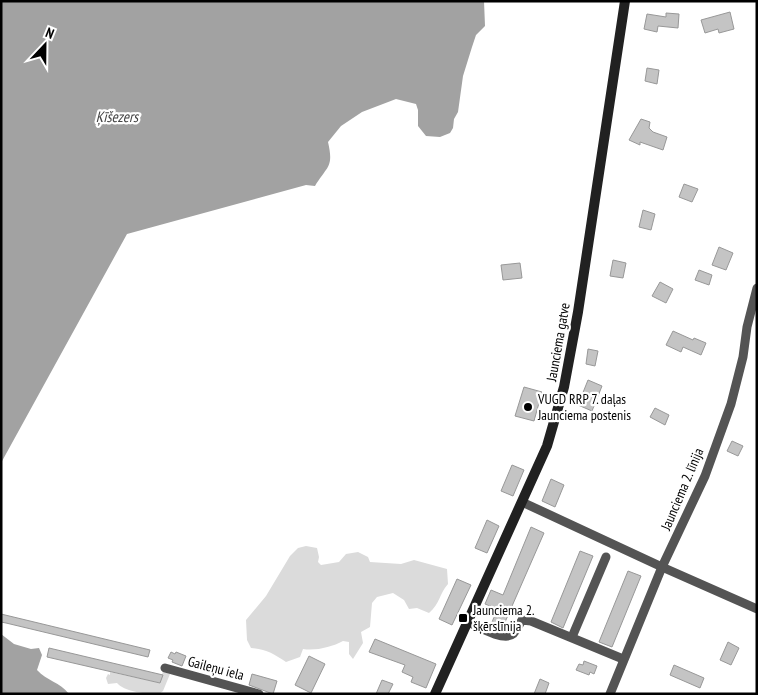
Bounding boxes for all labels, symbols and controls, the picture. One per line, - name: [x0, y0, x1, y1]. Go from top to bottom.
- north arrow: [20, 20, 70, 70]
- text: N: [43, 23, 57, 43]
- water label: Ķīšezers: [96, 107, 140, 126]
- street label: Jaunciema gatve: [542, 301, 574, 384]
- place label: VUGD RRP 7. daļas Jaunciema postenis: [537, 390, 631, 424]
- marker: VUGD RRP 7. daļas Jaunciema postenis: [522, 401, 534, 413]
- street label: Jaunciema 2. līnija: [656, 445, 707, 534]
- place label: Jaunciema 2. šķērslīnija: [472, 601, 534, 635]
- marker: Jaunciema 2. šķērslīnija: [457, 612, 469, 624]
- street label: Gaileņu iela: [186, 652, 246, 684]

